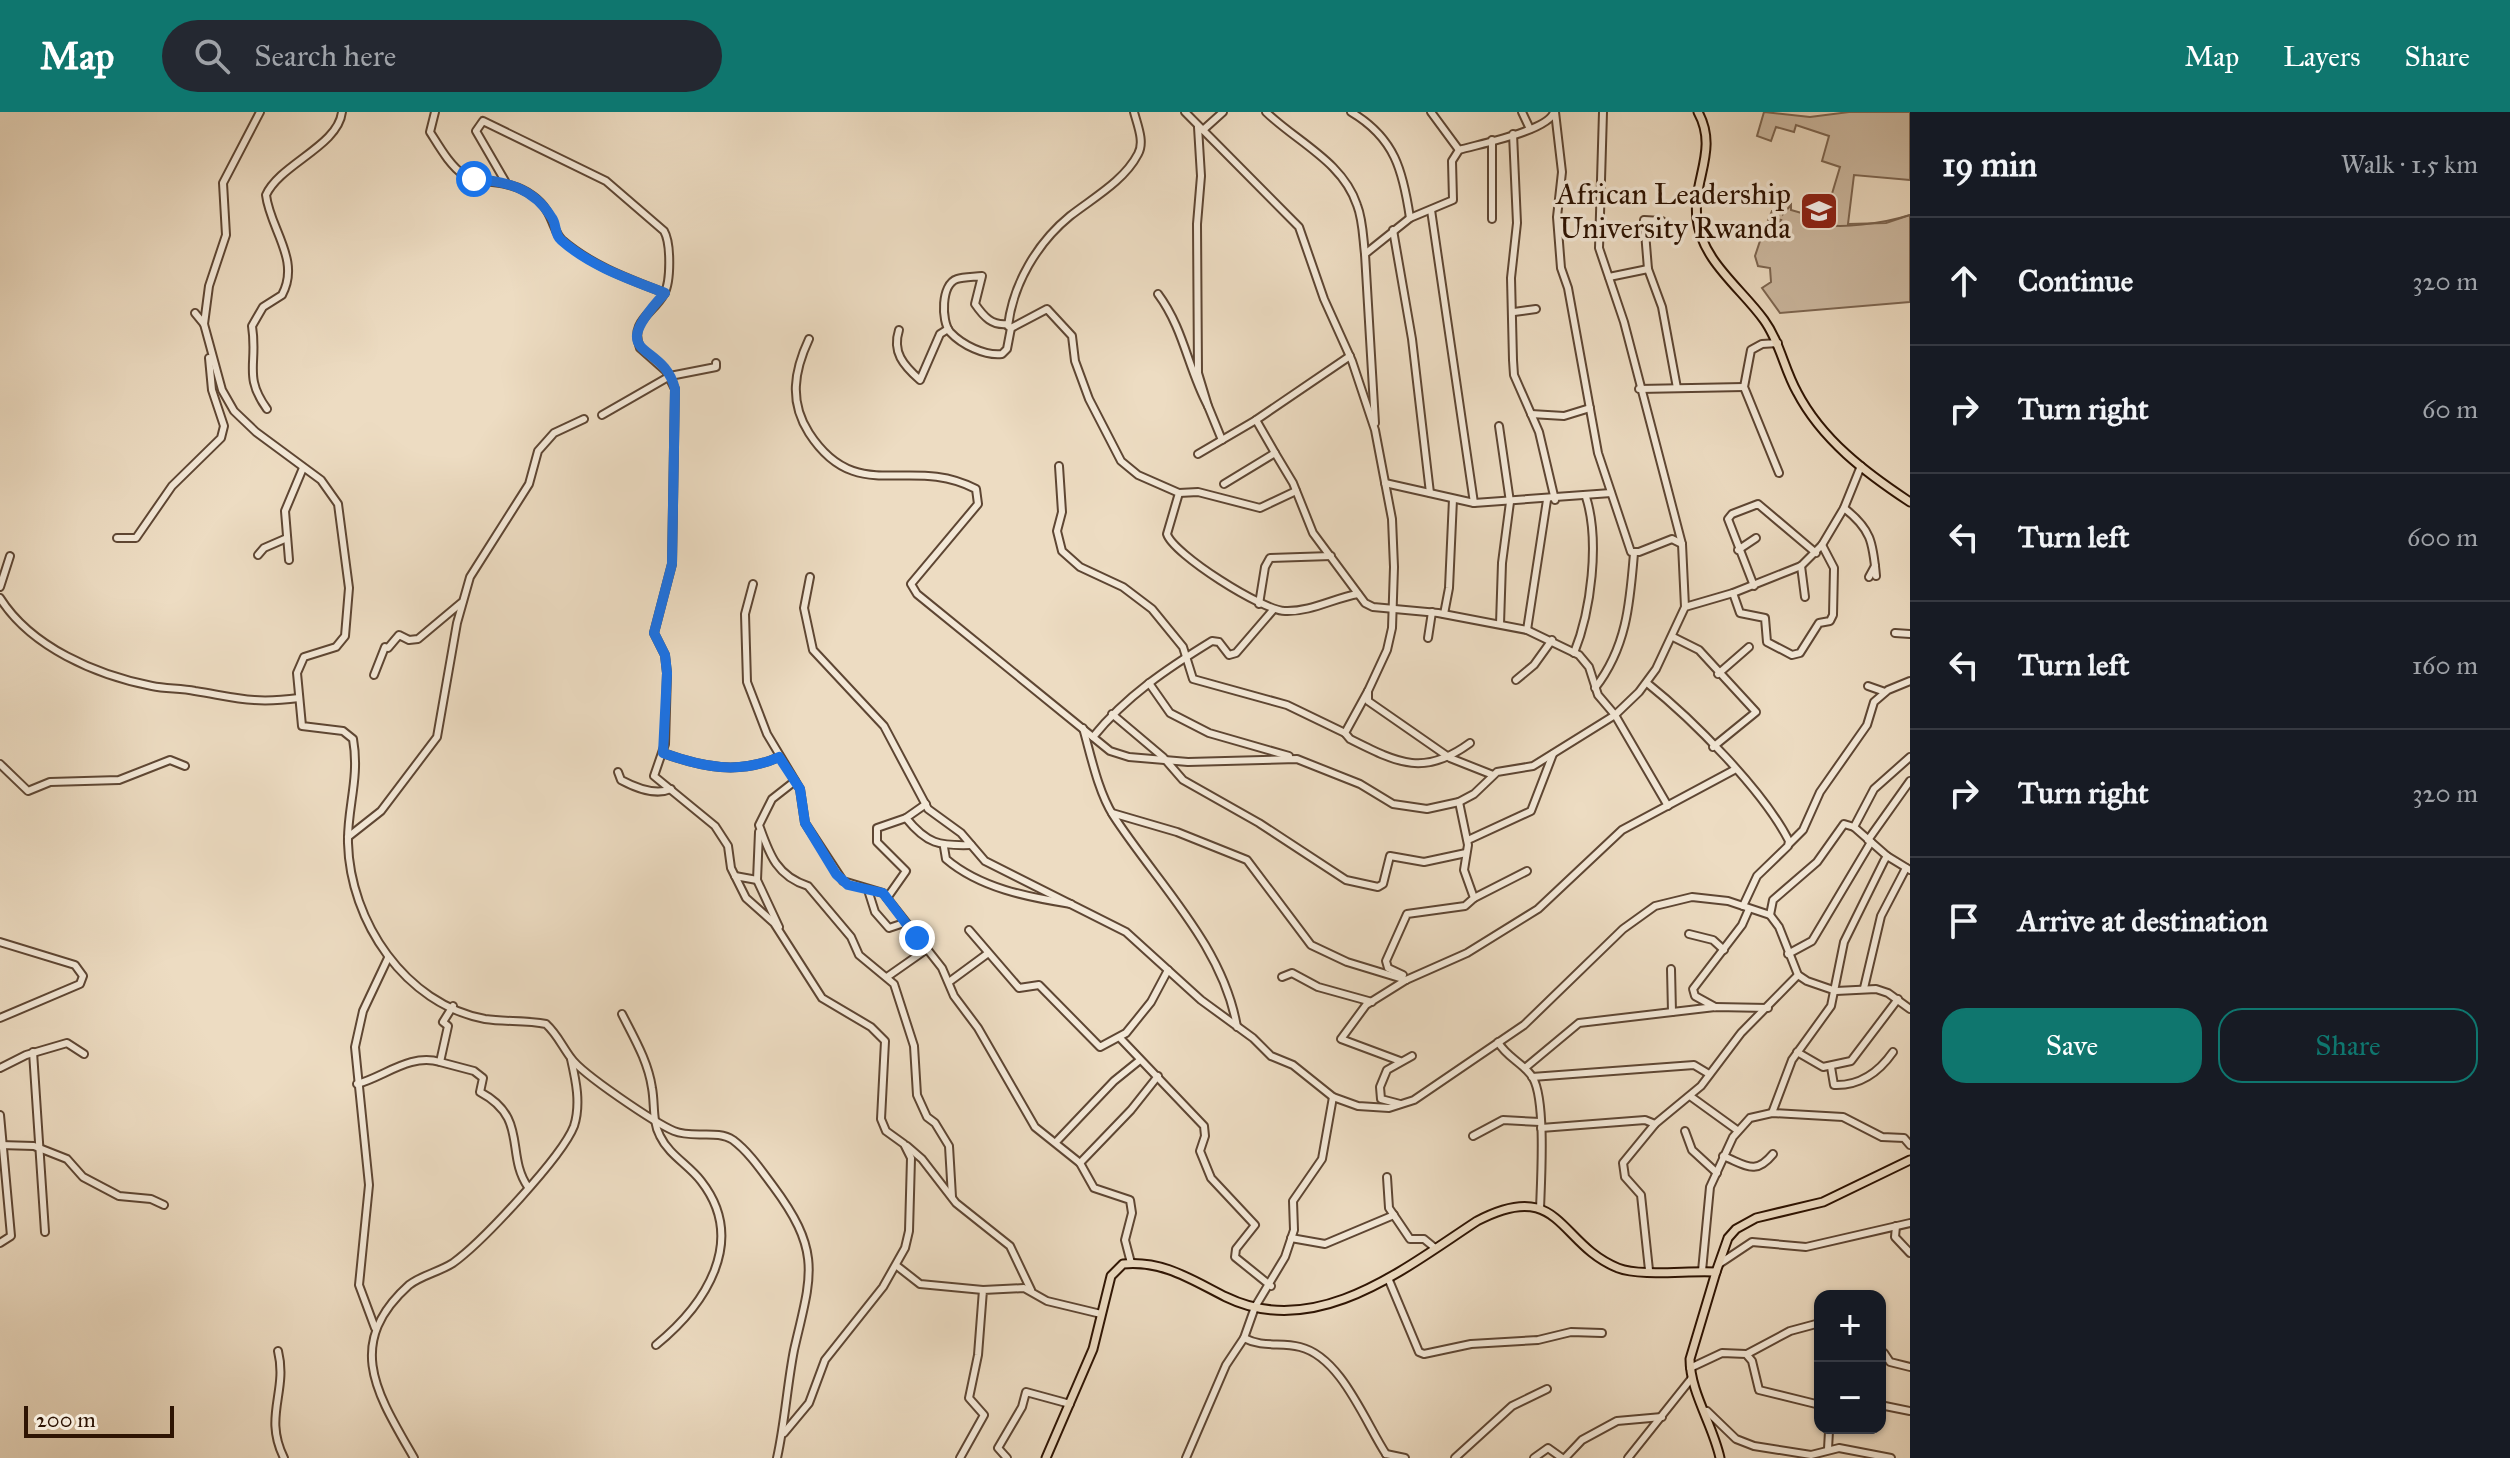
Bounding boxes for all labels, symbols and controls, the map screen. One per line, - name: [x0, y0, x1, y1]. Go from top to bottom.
- search box: [162, 20, 722, 92]
- text: Map: [40, 33, 114, 79]
- icon: search: [190, 34, 234, 78]
- text: Search here: [254, 38, 396, 74]
- text: Map: [2184, 39, 2239, 74]
- text: Layers: [2283, 39, 2361, 74]
- text: Share: [2405, 39, 2470, 74]
- text: 19 min: [1942, 144, 2037, 185]
- text: Walk · 1.5 km: [2341, 148, 2478, 180]
- route start: [456, 161, 492, 197]
- place label: African Leadership University Rwanda: [1554, 176, 1791, 246]
- school or university icon: African Leadership University Rwanda: [1798, 190, 1840, 232]
- icon: ahead: [1942, 259, 1986, 303]
- text: Continue: [2018, 263, 2133, 299]
- text: 320 m: [2412, 265, 2478, 297]
- icon: right: [1942, 387, 1986, 431]
- text: Turn right: [2018, 391, 2149, 427]
- text: 60 m: [2422, 393, 2478, 425]
- icon: left: [1942, 515, 1986, 559]
- text: Turn left: [2018, 519, 2129, 555]
- text: 600 m: [2407, 521, 2478, 553]
- icon: left: [1942, 643, 1986, 687]
- text: Turn left: [2018, 647, 2129, 683]
- text: 160 m: [2412, 649, 2478, 681]
- icon: right: [1942, 771, 1986, 815]
- text: Turn right: [2018, 775, 2149, 811]
- text: 320 m: [2412, 777, 2478, 809]
- icon: arrive: [1942, 899, 1986, 943]
- text: Arrive at destination: [2018, 903, 2268, 939]
- route end: [899, 920, 935, 956]
- button: Save: [1942, 1008, 2202, 1083]
- button: Share: [2218, 1008, 2478, 1083]
- map controls: [1814, 1290, 1886, 1434]
- button: +: [1814, 1290, 1886, 1362]
- button: −: [1814, 1362, 1886, 1434]
- scale bar: [24, 1402, 174, 1438]
- text: 200 m: [36, 1406, 96, 1433]

